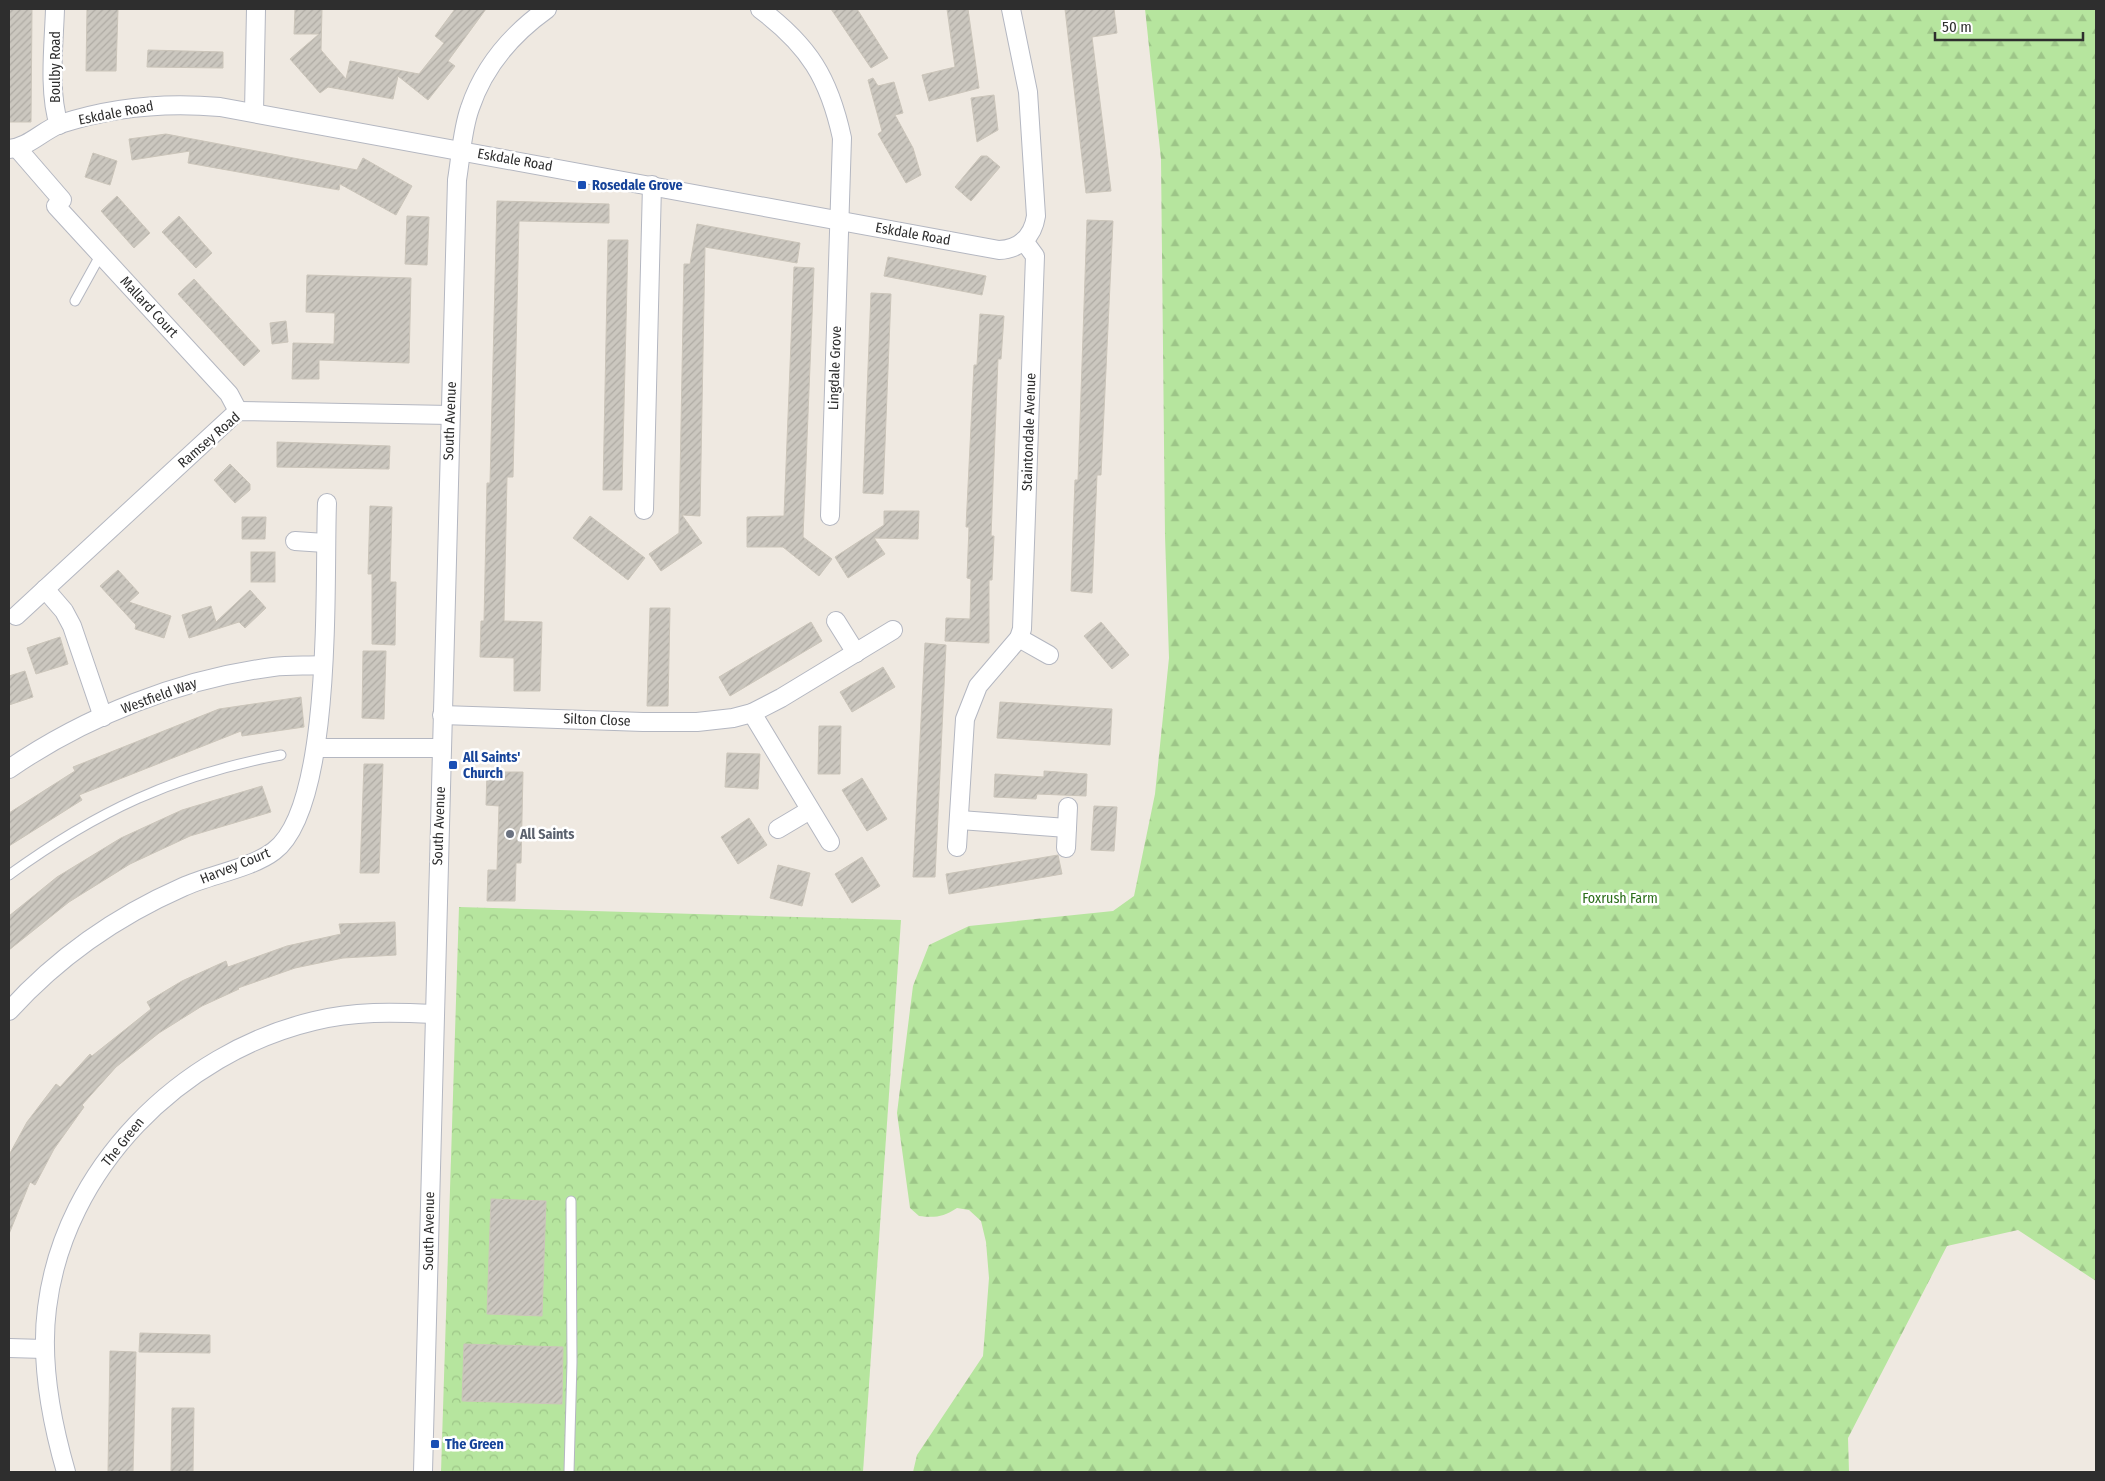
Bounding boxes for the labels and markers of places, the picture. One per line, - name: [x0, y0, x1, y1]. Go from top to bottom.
- place label: Rosedale Grove: [592, 177, 683, 194]
- marker: Rosedale Grove: [576, 179, 588, 191]
- place label: All Saints' Church: [462, 749, 520, 782]
- marker: All Saints' Church: [447, 759, 459, 771]
- place label: All Saints: [519, 826, 574, 843]
- marker: All Saints: [504, 828, 516, 840]
- place label: The Green: [445, 1436, 504, 1453]
- marker: The Green: [429, 1438, 441, 1450]

